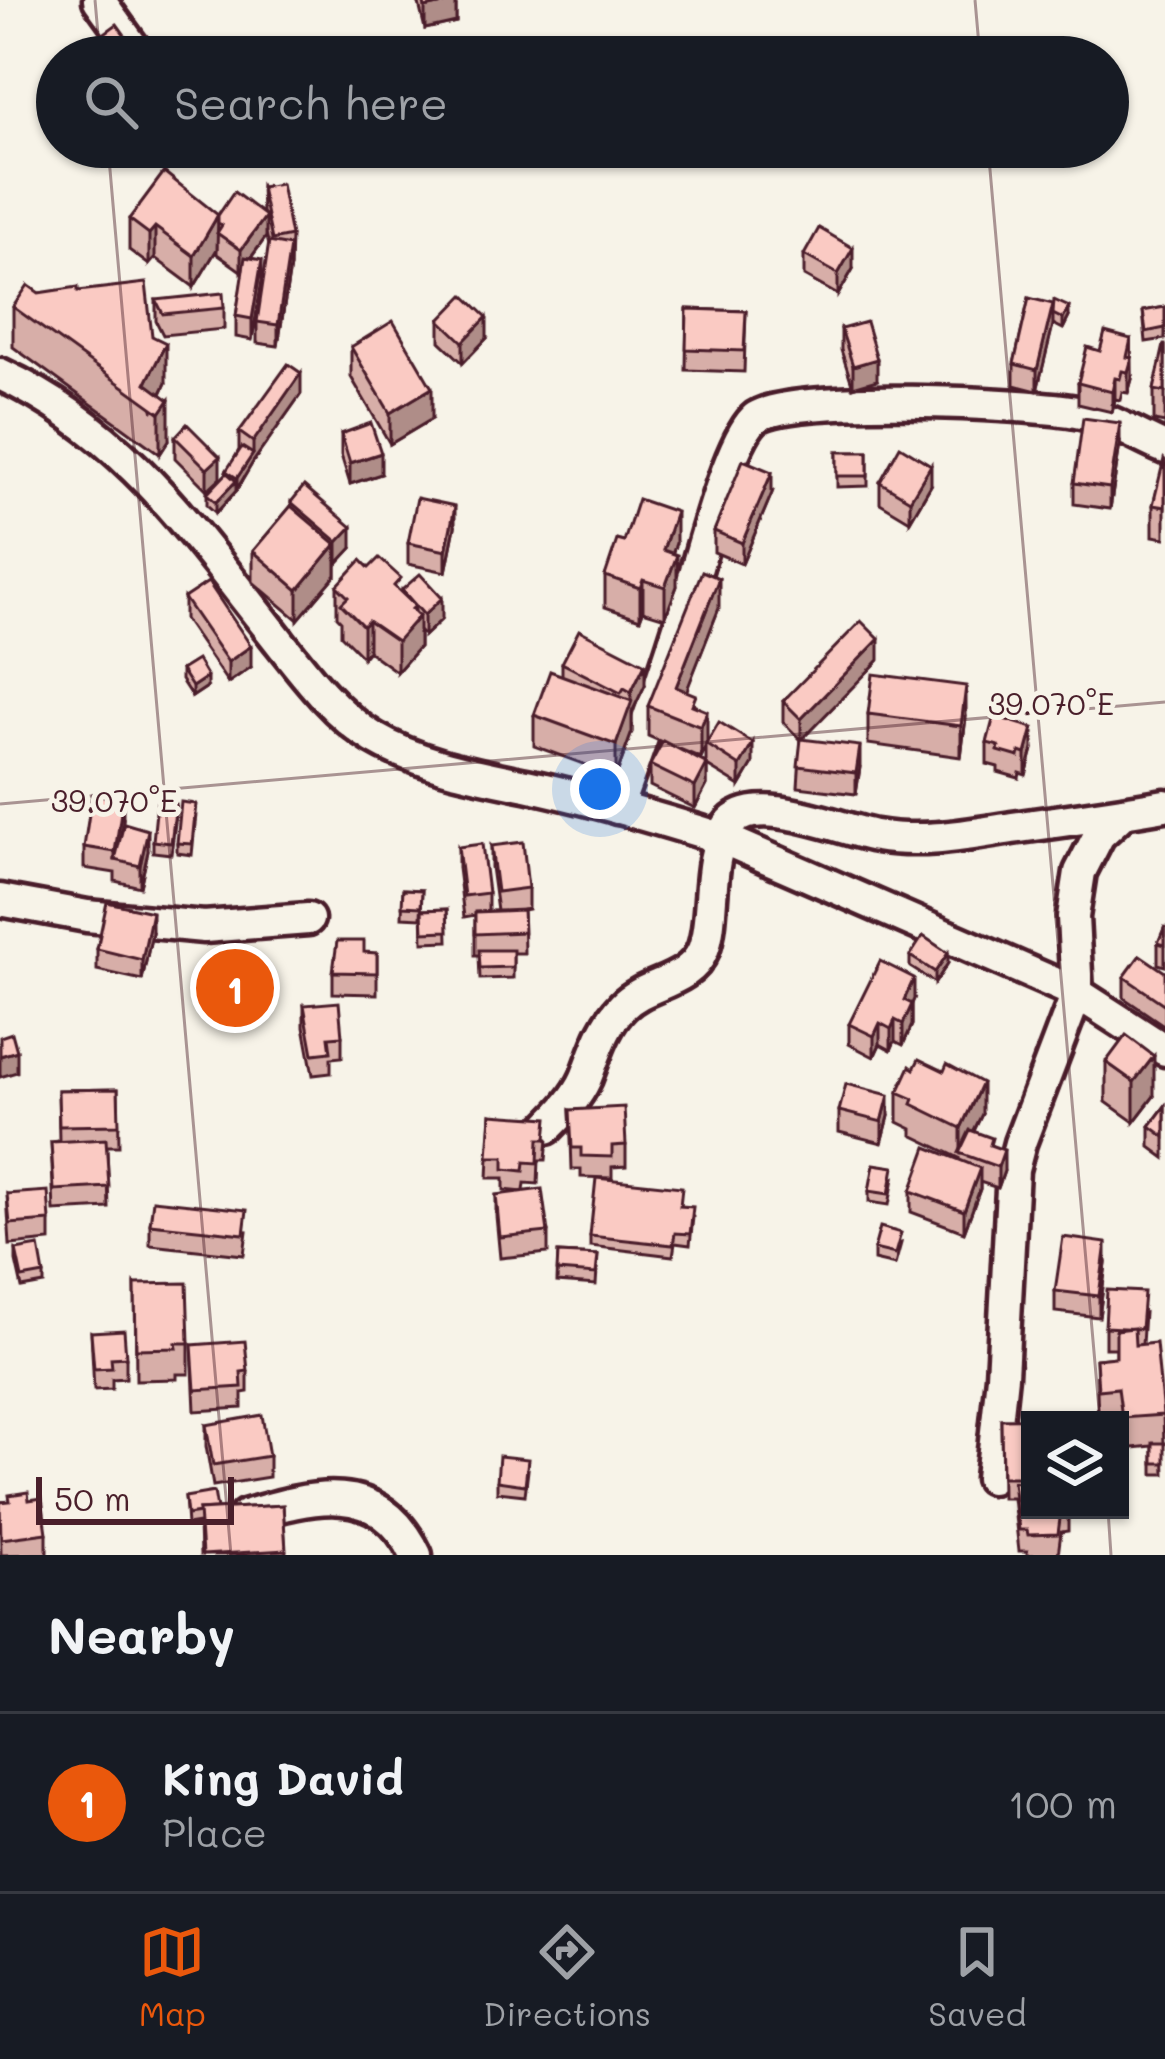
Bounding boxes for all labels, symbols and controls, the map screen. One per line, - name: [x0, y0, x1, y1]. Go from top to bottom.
- search box: [36, 36, 1129, 168]
- icon: search: [78, 69, 144, 135]
- text: Search here: [174, 73, 448, 131]
- text: 39.070°E: [988, 683, 1114, 723]
- your location: [570, 759, 630, 819]
- text: 39.070°E: [51, 780, 177, 820]
- pin: 1: [196, 943, 274, 1033]
- map controls: [1021, 1411, 1129, 1519]
- button: layers: [1021, 1411, 1129, 1519]
- scale bar: [36, 1471, 234, 1524]
- text: 50 m: [54, 1476, 130, 1519]
- text: Nearby: [48, 1600, 235, 1667]
- text: King David: [162, 1748, 404, 1806]
- text: 1: [78, 1777, 96, 1828]
- text: 100 m: [1008, 1777, 1117, 1828]
- text: Place: [162, 1806, 267, 1857]
- tab: Map: [139, 1919, 206, 2034]
- tab: Directions: [483, 1919, 651, 2034]
- tab: Saved: [928, 1919, 1026, 2034]

